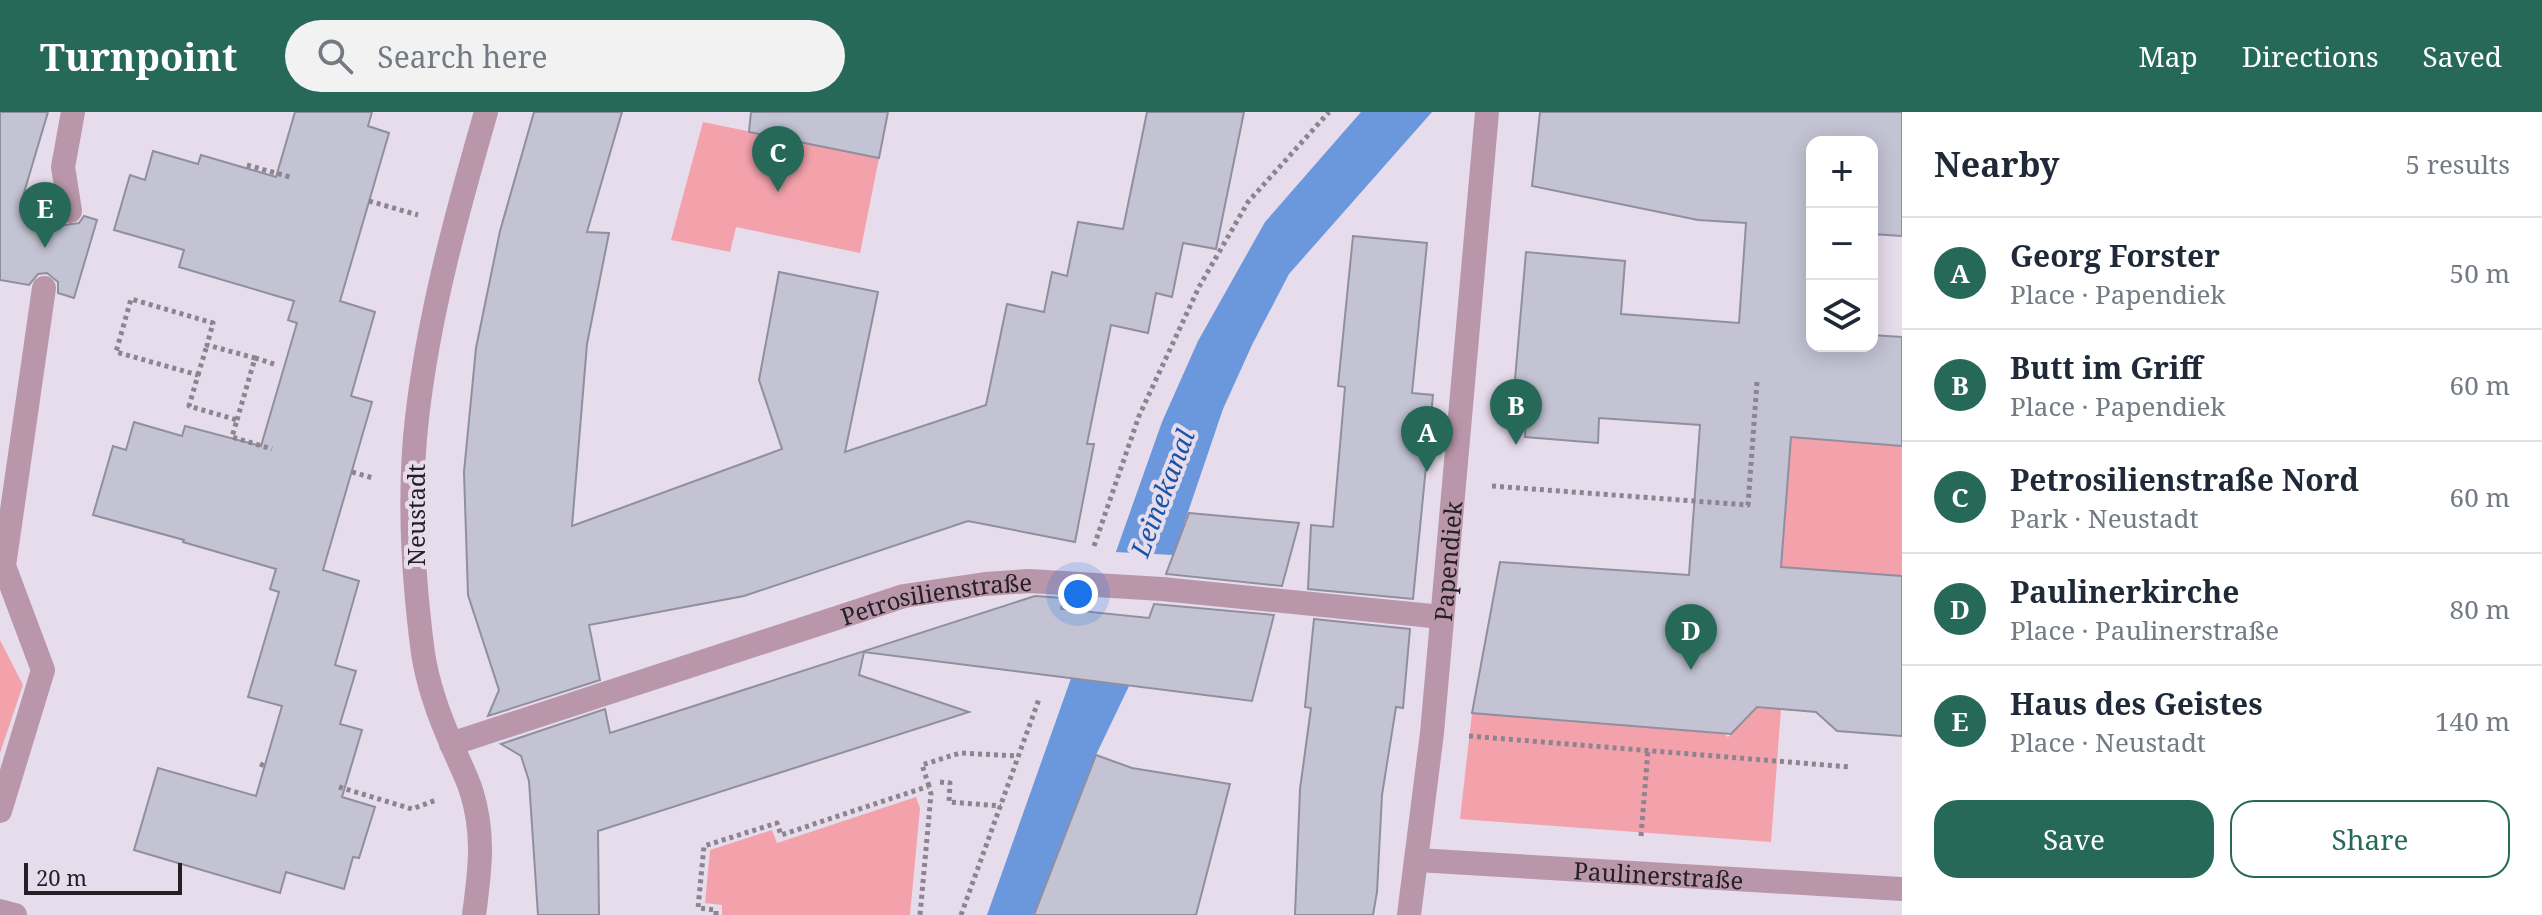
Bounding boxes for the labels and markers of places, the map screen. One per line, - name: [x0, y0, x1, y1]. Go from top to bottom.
- pin: C: [752, 126, 804, 192]
- pin: E: [19, 182, 71, 248]
- pin: B: [1490, 379, 1542, 445]
- pin: A: [1401, 406, 1453, 472]
- pin: D: [1665, 604, 1717, 670]

